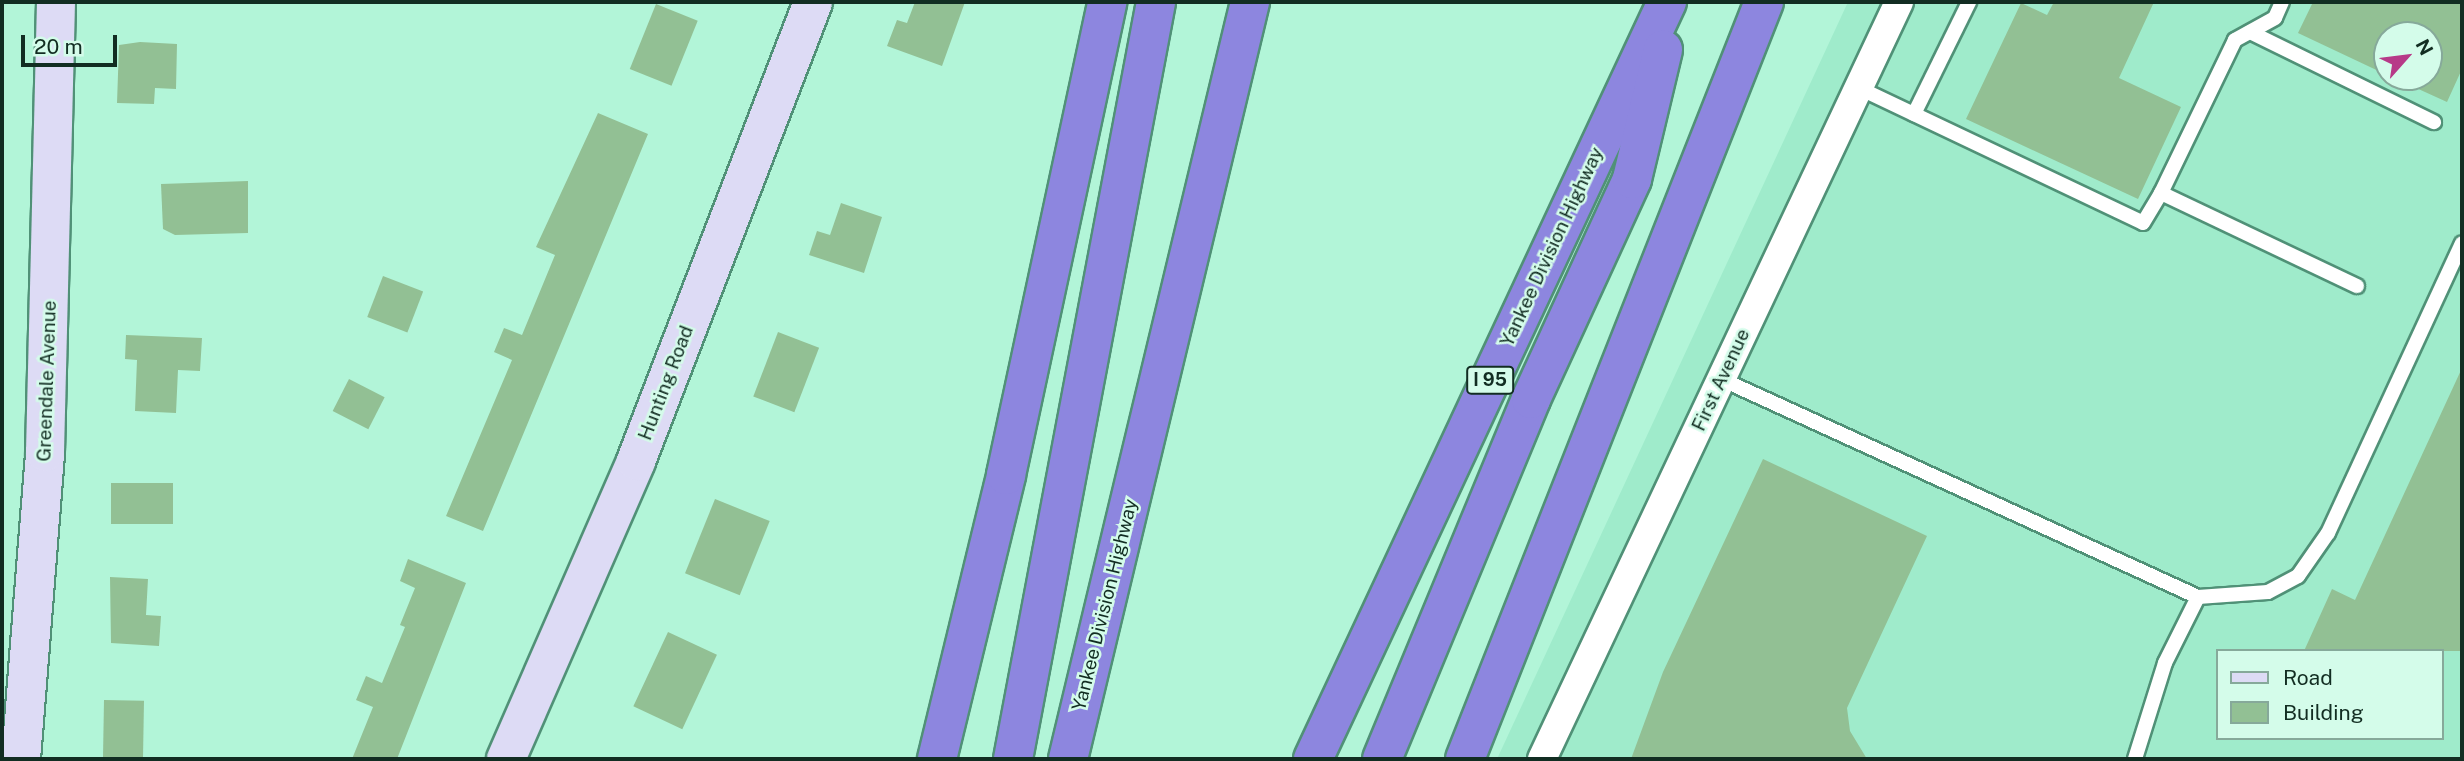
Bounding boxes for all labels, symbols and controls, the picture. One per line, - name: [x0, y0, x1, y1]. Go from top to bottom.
- scale bar: [24, 21, 121, 65]
- north arrow: [2373, 21, 2443, 91]
- text: 20 m: [34, 34, 83, 59]
- text: N: [2412, 35, 2438, 59]
- street label: Yankee Division Highway: [1496, 144, 1608, 350]
- street label: Greendale Avenue: [33, 300, 61, 462]
- street label: Hunting Road: [634, 322, 698, 444]
- street label: First Avenue: [1687, 325, 1755, 435]
- road number: I 95: [1466, 366, 1514, 394]
- street label: Yankee Division Highway: [1068, 497, 1142, 713]
- legend: [2216, 649, 2443, 740]
- text: Road: [2283, 665, 2333, 690]
- text: Building: [2283, 700, 2364, 725]

